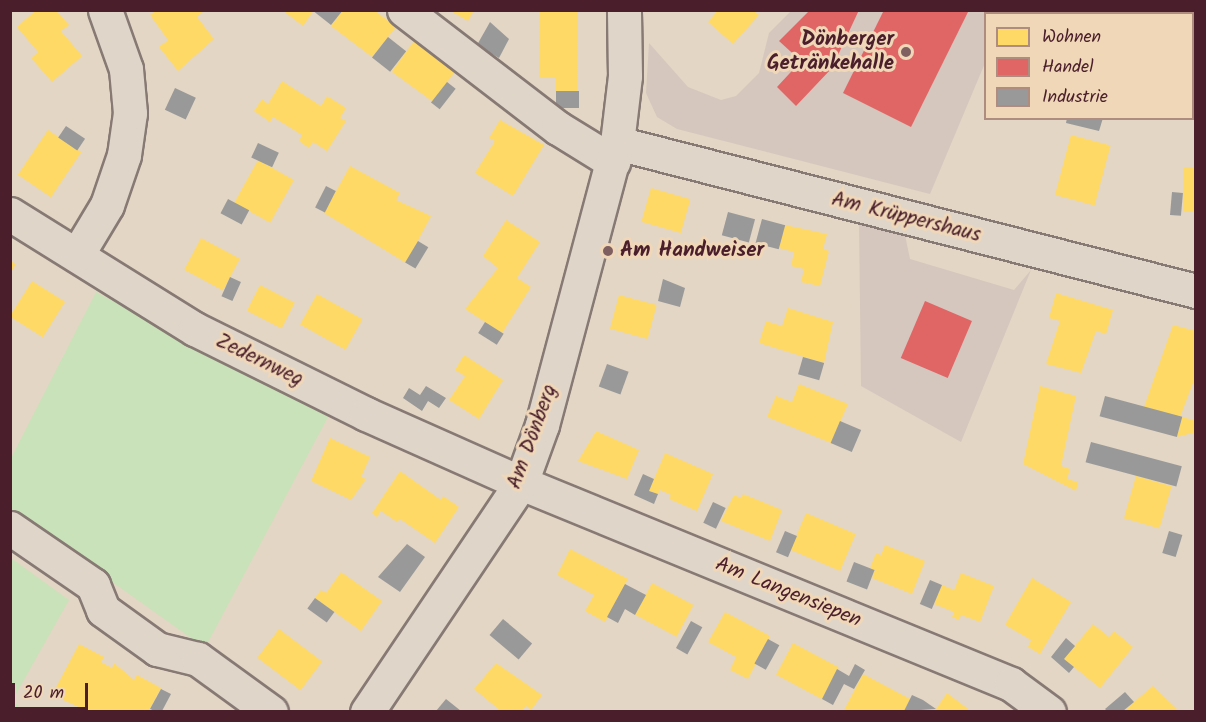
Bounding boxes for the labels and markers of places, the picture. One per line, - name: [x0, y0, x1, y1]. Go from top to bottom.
- place label: Dönberger Getränkehalle: [767, 27, 894, 77]
- marker: Dönberger Getränkehalle: [899, 45, 913, 59]
- place label: Am Handweiser: [620, 238, 764, 264]
- marker: Am Handweiser: [601, 244, 615, 258]

